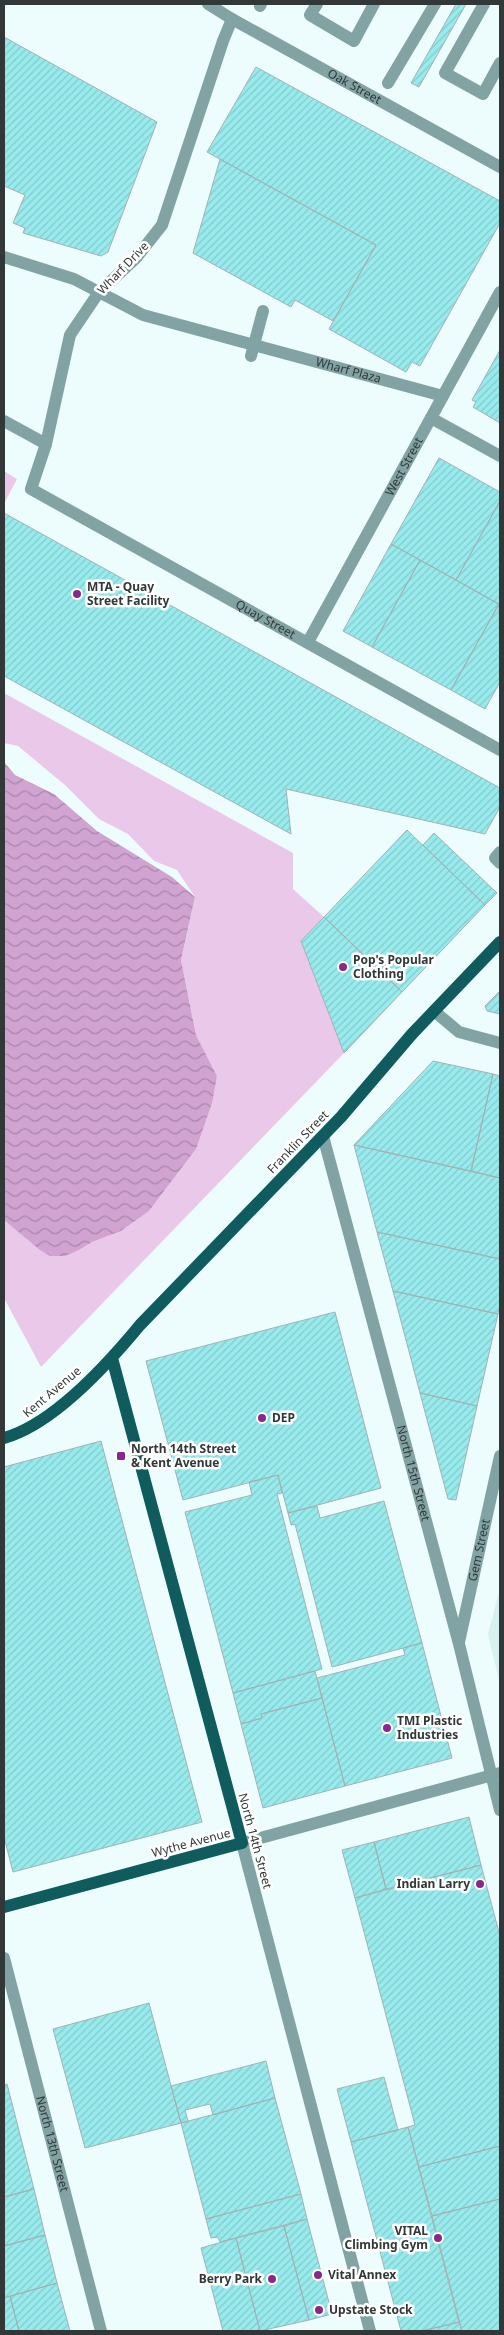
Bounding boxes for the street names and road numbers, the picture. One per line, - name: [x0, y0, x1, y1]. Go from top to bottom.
- street label: Oak Street: [325, 64, 385, 108]
- street label: Wharf Drive: [93, 237, 152, 298]
- street label: Wharf Plaza: [314, 353, 383, 387]
- street label: West Street: [381, 433, 427, 499]
- street label: Quay Street: [232, 595, 299, 643]
- street label: Franklin Street: [263, 1106, 333, 1177]
- street label: Kent Avenue: [19, 1362, 85, 1421]
- street label: North 15th Street: [393, 1423, 435, 1523]
- street label: Gem Street: [464, 1517, 494, 1583]
- street label: North 14th Street: [235, 1791, 277, 1891]
- street label: Wythe Avenue: [150, 1824, 232, 1861]
- street label: North 13th Street: [32, 2094, 74, 2194]

